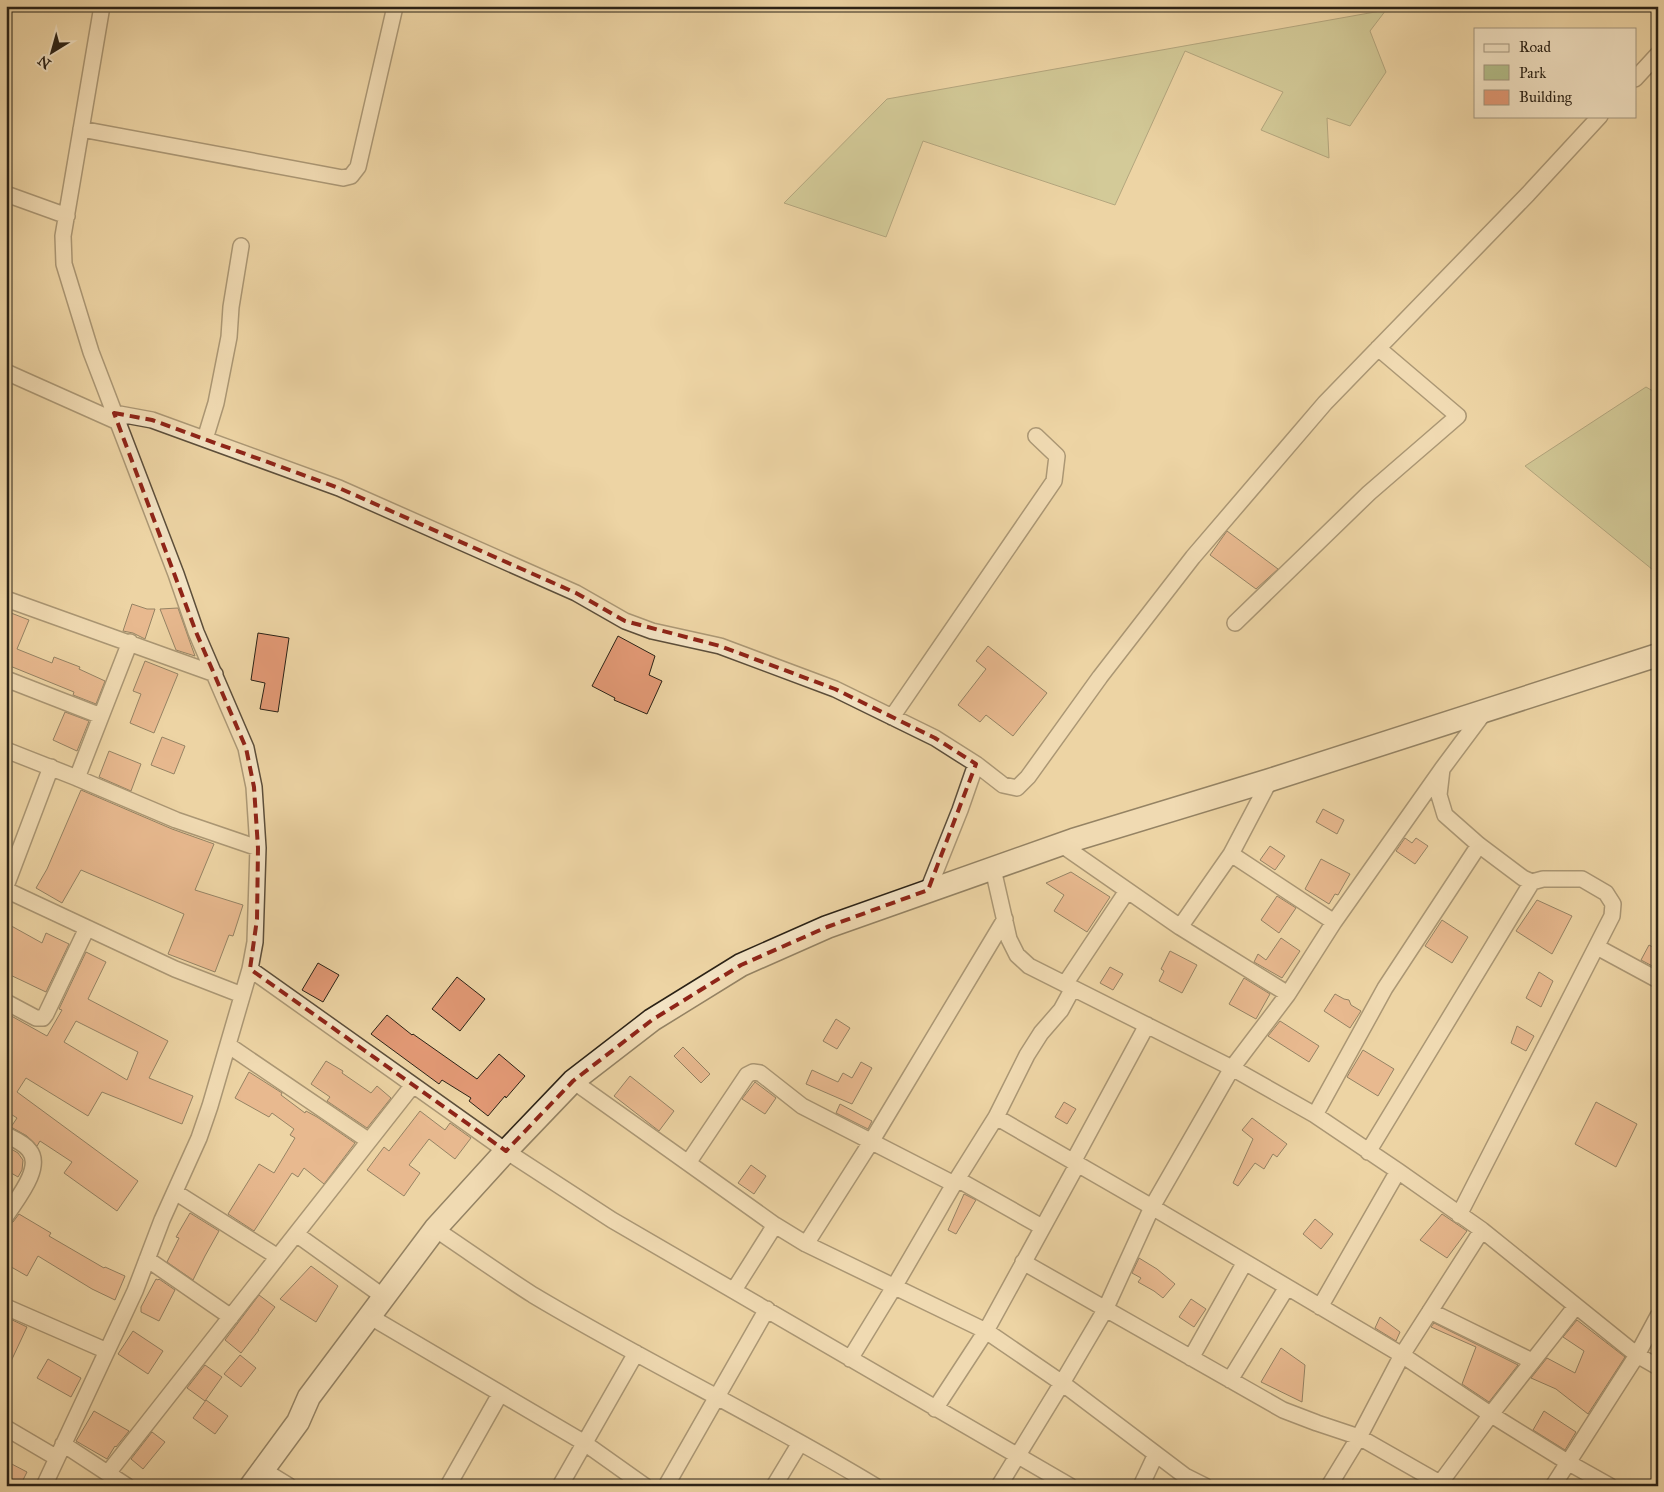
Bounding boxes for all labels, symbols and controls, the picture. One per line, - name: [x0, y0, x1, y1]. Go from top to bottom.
- north arrow: [28, 28, 78, 78]
- legend: [1474, 28, 1636, 118]
- text: Road: [1519, 38, 1551, 56]
- text: N: [35, 52, 54, 72]
- text: Park: [1519, 64, 1546, 82]
- text: Building: [1519, 88, 1573, 106]

